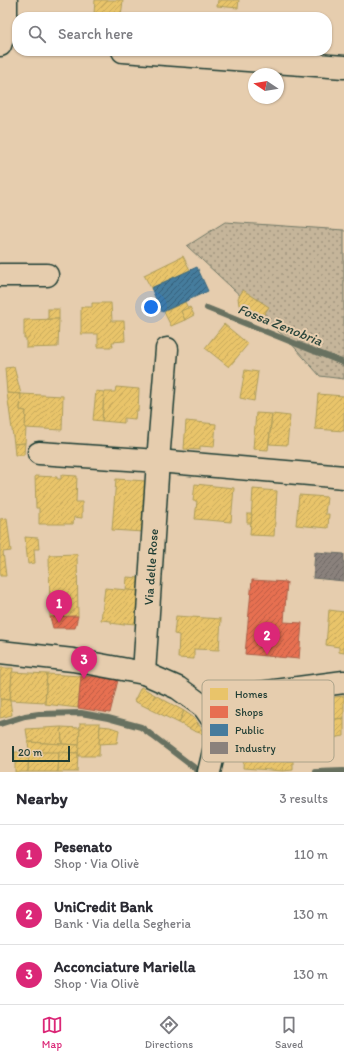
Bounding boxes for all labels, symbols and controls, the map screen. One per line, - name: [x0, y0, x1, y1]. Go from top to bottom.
- search box: [12, 12, 332, 56]
- icon: search: [26, 23, 48, 45]
- text: Search here: [58, 25, 133, 43]
- north arrow: [248, 68, 284, 104]
- your location: [141, 297, 161, 317]
- water label: Fossa Zenobria: [235, 300, 325, 350]
- street label: Via delle Rose: [141, 528, 161, 606]
- pin: 1: [46, 590, 72, 623]
- pin: 2: [254, 622, 280, 655]
- pin: 3: [71, 646, 97, 679]
- legend: [202, 680, 334, 762]
- text: Homes: [235, 688, 268, 701]
- text: Shops: [235, 706, 263, 719]
- text: Public: [235, 724, 264, 737]
- text: Industry: [235, 742, 277, 755]
- scale bar: [12, 744, 70, 763]
- text: 20 m: [18, 746, 42, 759]
- text: Nearby: [16, 788, 68, 808]
- text: 3 results: [279, 791, 328, 806]
- text: Pesenato: [54, 838, 112, 856]
- text: 1: [26, 847, 32, 862]
- text: 110 m: [294, 847, 328, 862]
- text: Shop · Via Olivè: [54, 856, 139, 871]
- text: UniCredit Bank: [54, 898, 153, 916]
- text: 2: [26, 907, 32, 922]
- text: 130 m: [293, 907, 328, 922]
- text: Bank · Via della Segheria: [54, 916, 191, 931]
- text: Acconciature Mariella: [54, 958, 195, 976]
- text: 3: [25, 967, 33, 982]
- text: 130 m: [293, 967, 328, 982]
- text: Shop · Via Olivè: [54, 976, 139, 991]
- tab: Map: [41, 1014, 63, 1051]
- tab: Directions: [145, 1014, 193, 1051]
- tab: Saved: [275, 1014, 303, 1051]

